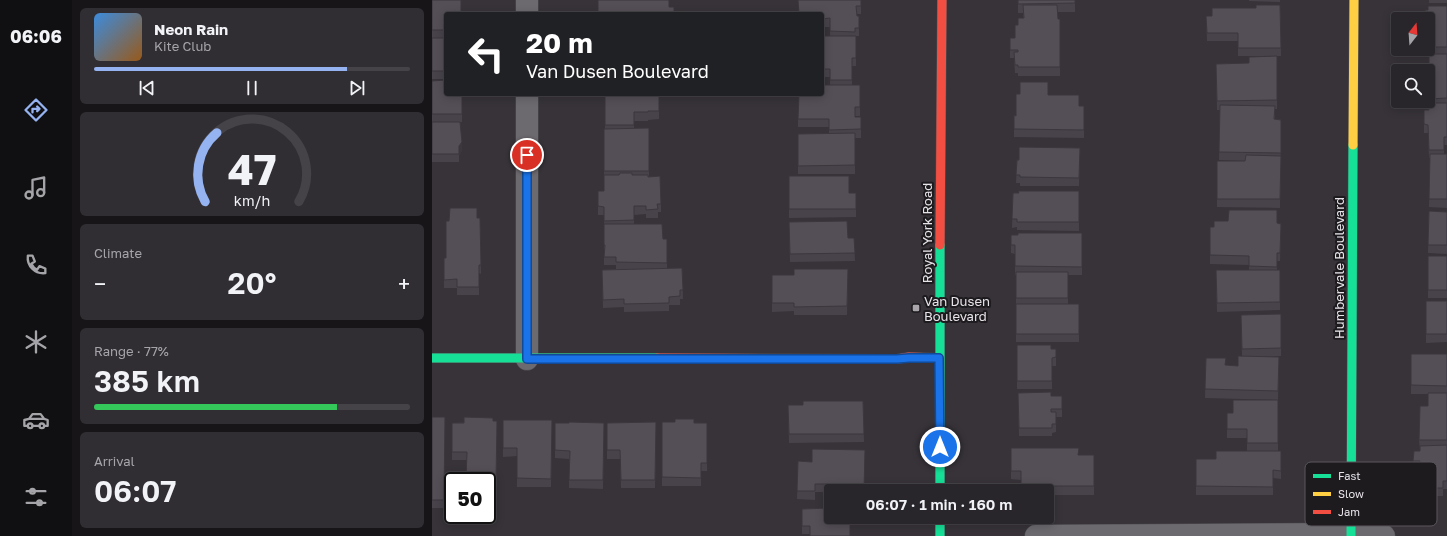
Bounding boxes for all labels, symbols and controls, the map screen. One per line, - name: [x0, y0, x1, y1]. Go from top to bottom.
- north arrow: [1391, 12, 1435, 56]
- map controls: [1391, 12, 1435, 108]
- text: Neon Rain: [154, 20, 228, 38]
- text: 06:06: [10, 25, 62, 47]
- text: 20 m: [526, 26, 593, 59]
- icon: left: [460, 28, 512, 80]
- text: Kite Club: [154, 38, 211, 54]
- text: Van Dusen Boulevard: [526, 60, 709, 82]
- button: search: [1391, 64, 1435, 108]
- icon: previous: [136, 77, 158, 99]
- icon: pause: [241, 77, 263, 99]
- icon: next: [346, 77, 368, 99]
- icon: directions: [22, 96, 50, 124]
- pin: [510, 138, 544, 172]
- text: 47: [228, 144, 276, 194]
- icon: arrive: [516, 144, 538, 166]
- icon: music: [22, 174, 50, 202]
- street label: Royal York Road: [919, 183, 935, 283]
- text: km/h: [234, 192, 270, 209]
- street label: Humbervale Boulevard: [1331, 197, 1347, 339]
- text: Climate: [94, 245, 142, 261]
- icon: phone: [22, 251, 50, 279]
- text: 20°: [228, 265, 276, 301]
- text: −: [94, 270, 106, 297]
- text: +: [398, 270, 410, 297]
- place label: Van Dusen Boulevard: [924, 293, 990, 324]
- marker: Van Dusen Boulevard: [911, 303, 921, 313]
- icon: climate: [22, 328, 50, 356]
- text: Range · 77%: [94, 343, 169, 359]
- text: 385 km: [94, 363, 200, 399]
- icon: car: [22, 406, 50, 434]
- position arrow: [919, 426, 961, 468]
- text: Arrival: [94, 453, 135, 469]
- legend: [1305, 462, 1437, 526]
- text: Fast: [1338, 469, 1361, 482]
- speed limit sign: 50: [444, 472, 496, 524]
- text: 06:07: [94, 473, 177, 509]
- icon: filters: [22, 483, 50, 511]
- text: Slow: [1338, 487, 1364, 500]
- text: 06:07 · 1 min · 160 m: [866, 495, 1012, 513]
- text: Jam: [1338, 505, 1360, 518]

